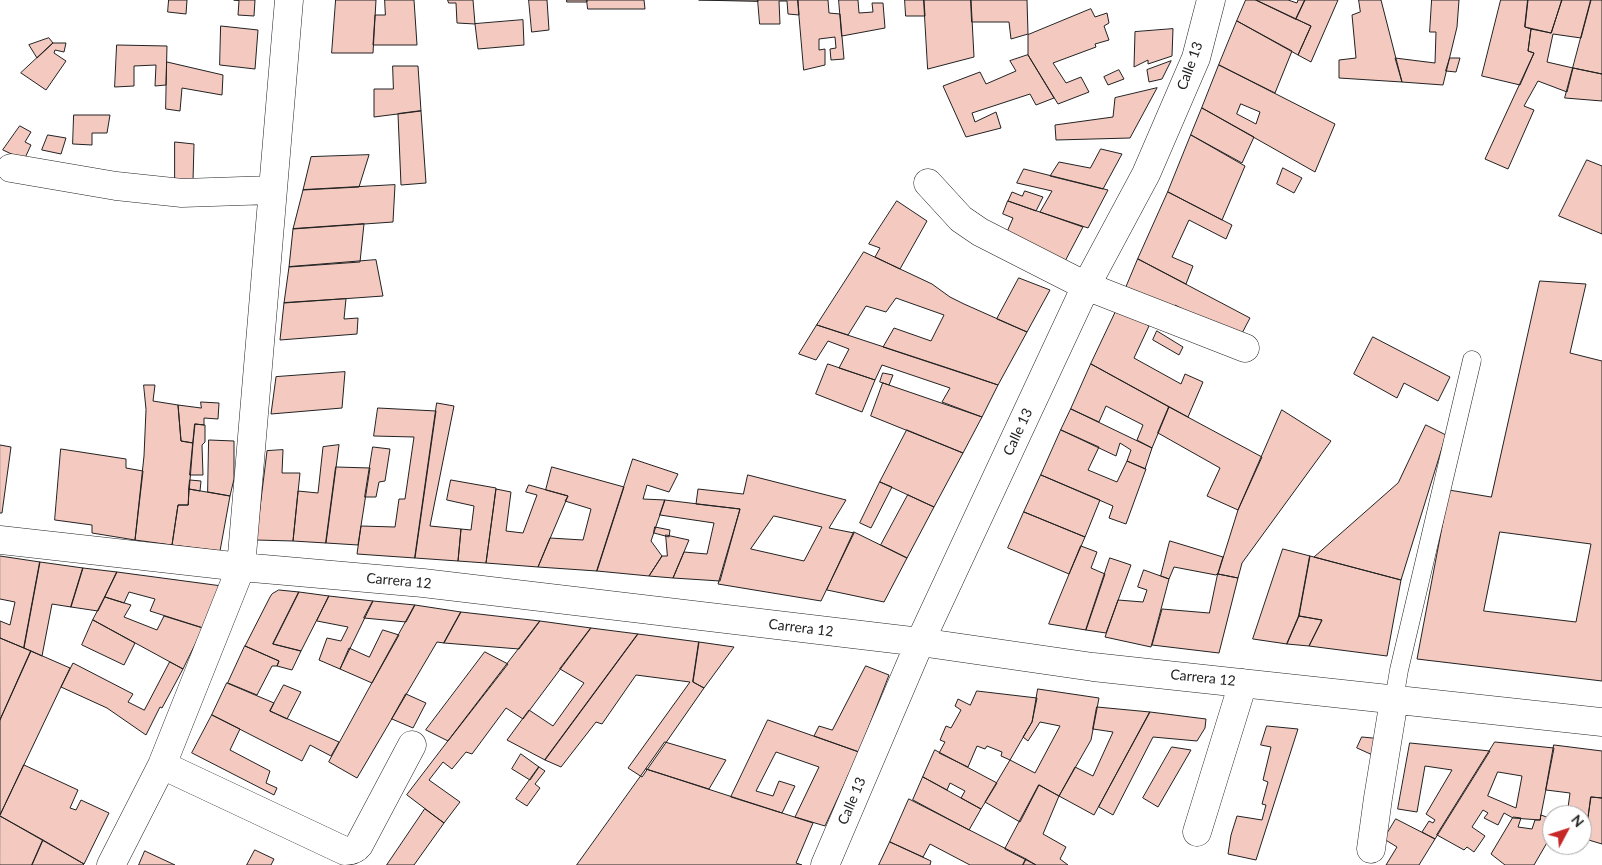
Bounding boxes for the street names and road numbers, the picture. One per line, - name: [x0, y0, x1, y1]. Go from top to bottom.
- street label: Calle 13: [1174, 40, 1206, 92]
- street label: Calle 13: [1000, 406, 1036, 458]
- street label: Carrera 12: [366, 570, 432, 592]
- street label: Carrera 12: [768, 616, 834, 640]
- street label: Carrera 12: [1170, 666, 1236, 690]
- street label: Calle 13: [834, 775, 870, 827]

